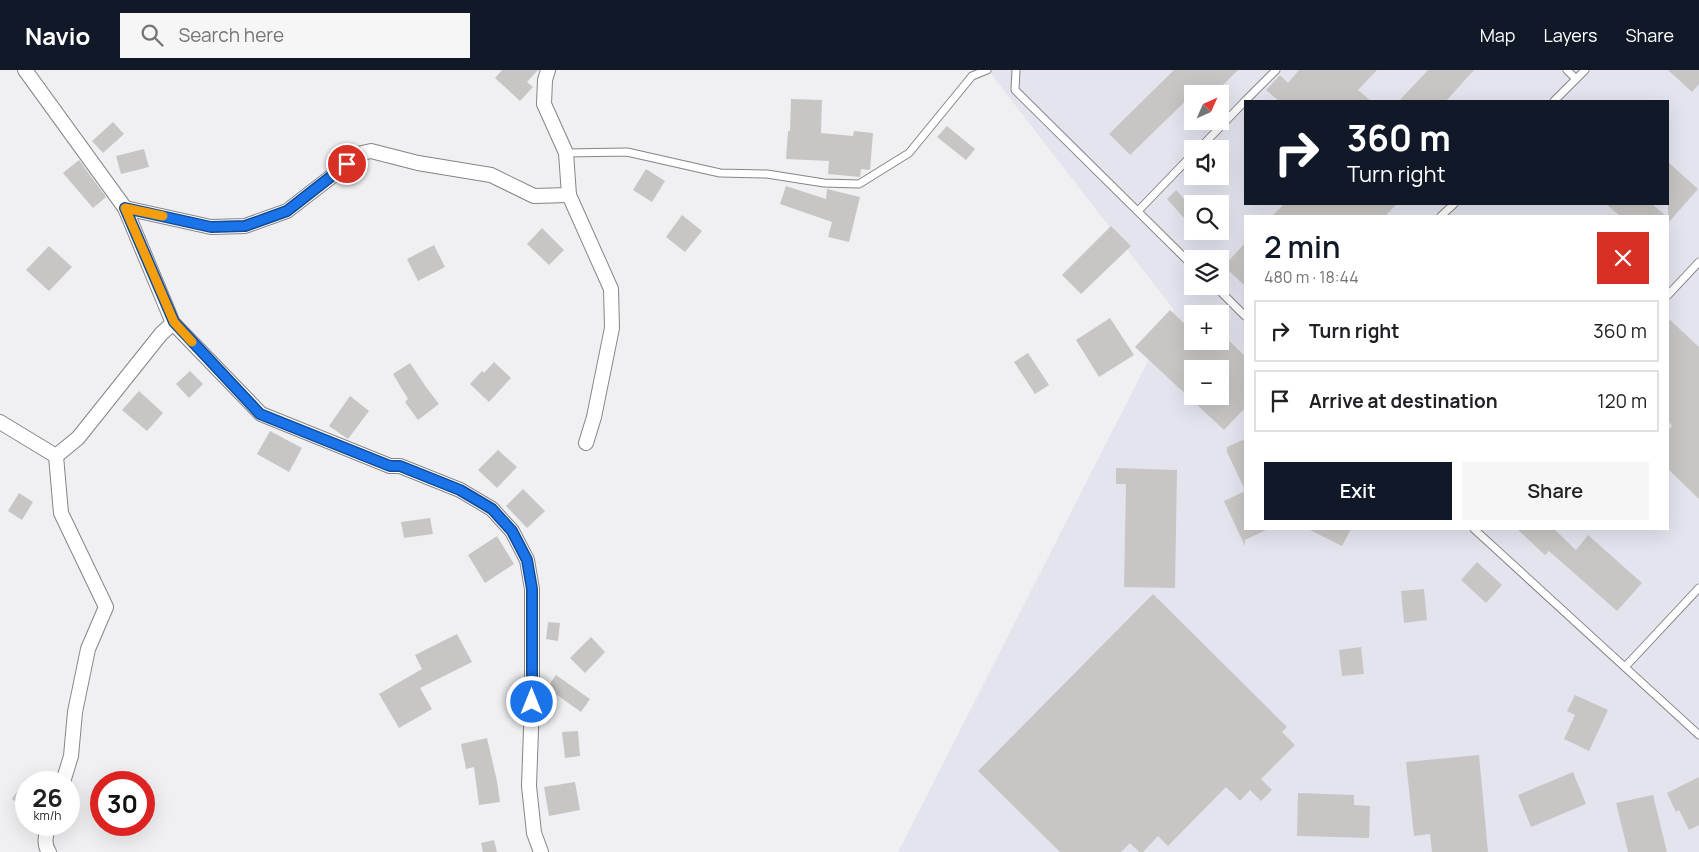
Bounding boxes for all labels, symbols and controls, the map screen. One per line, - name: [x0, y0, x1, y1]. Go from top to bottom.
- search box: [120, 13, 470, 58]
- text: Navio: [25, 19, 90, 52]
- icon: search: [138, 21, 166, 49]
- text: Search here: [178, 22, 284, 48]
- text: Map: [1480, 23, 1515, 47]
- text: Layers: [1543, 23, 1597, 47]
- text: Share: [1625, 23, 1674, 47]
- north arrow: [1184, 85, 1229, 130]
- map controls: [1184, 85, 1229, 405]
- text: 360 m: [1347, 114, 1451, 162]
- icon: right: [1264, 120, 1329, 185]
- button: sound: [1184, 140, 1229, 185]
- pin: [326, 143, 368, 185]
- icon: arrive: [333, 150, 361, 178]
- text: Turn right: [1347, 159, 1445, 189]
- button: search: [1184, 195, 1229, 240]
- text: 2 min: [1264, 226, 1340, 267]
- button: close: [1597, 232, 1649, 284]
- button: layers: [1184, 250, 1229, 295]
- text: 480 m · 18:44: [1264, 266, 1359, 288]
- button: +: [1184, 305, 1229, 350]
- icon: right: [1266, 317, 1294, 345]
- text: Turn right: [1309, 318, 1399, 344]
- text: 360 m: [1593, 318, 1647, 344]
- button: −: [1184, 360, 1229, 405]
- icon: arrive: [1266, 387, 1294, 415]
- text: Arrive at destination: [1309, 388, 1498, 414]
- text: 120 m: [1597, 388, 1647, 414]
- button: Exit: [1264, 462, 1452, 520]
- button: Share: [1462, 462, 1649, 520]
- position arrow: [505, 675, 557, 727]
- speed limit sign: 30: [90, 771, 155, 836]
- text: 26: [32, 780, 63, 815]
- text: km/h: [34, 807, 61, 824]

